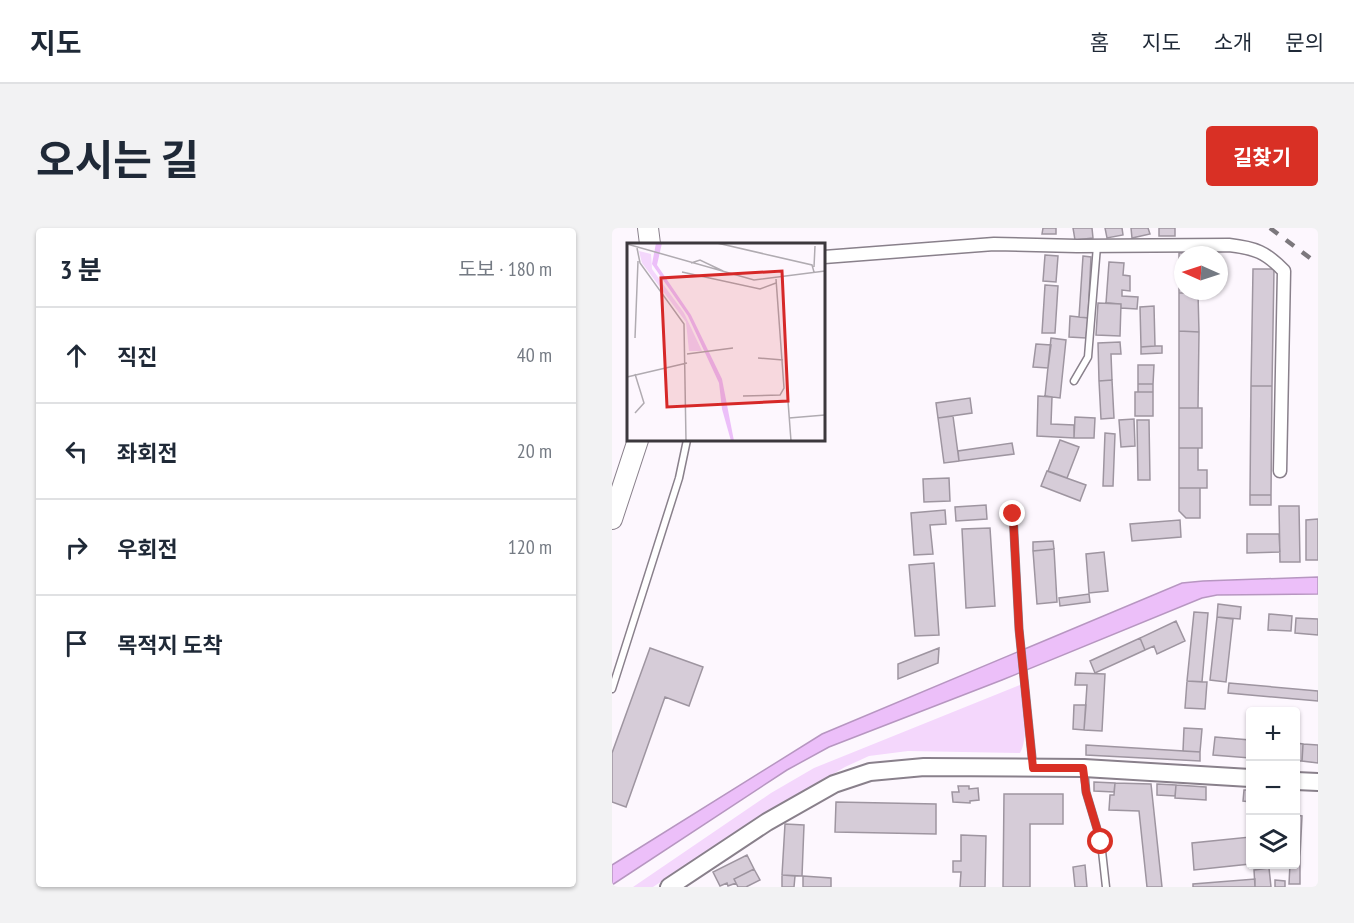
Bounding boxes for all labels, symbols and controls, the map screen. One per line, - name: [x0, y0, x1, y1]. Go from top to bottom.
- text: 지도: [30, 24, 82, 61]
- text: 홈: [1090, 29, 1109, 56]
- text: 지도: [1142, 29, 1181, 56]
- text: 소개: [1214, 29, 1252, 56]
- text: 문의: [1285, 29, 1324, 56]
- button: 길찾기: [1206, 126, 1318, 186]
- text: 오시는 길: [36, 132, 199, 187]
- inset map: [627, 243, 825, 441]
- north arrow: [1174, 246, 1228, 300]
- text: 3 분: [60, 253, 102, 286]
- text: 도보 · 180 m: [458, 256, 552, 282]
- icon: ahead: [60, 339, 93, 372]
- text: 40 m: [517, 342, 552, 368]
- text: 직진: [117, 343, 157, 371]
- icon: left: [60, 435, 93, 468]
- text: 20 m: [517, 438, 552, 464]
- text: 좌회전: [117, 439, 178, 467]
- route end: [999, 500, 1025, 526]
- icon: right: [60, 531, 93, 564]
- text: 120 m: [508, 534, 552, 560]
- text: 우회전: [117, 535, 178, 563]
- icon: arrive: [60, 627, 93, 660]
- text: 목적지 도착: [117, 631, 223, 659]
- map controls: [1246, 707, 1300, 869]
- button: +: [1246, 707, 1300, 761]
- button: −: [1246, 761, 1300, 815]
- button: layers: [1246, 815, 1300, 869]
- route start: [1087, 828, 1113, 854]

